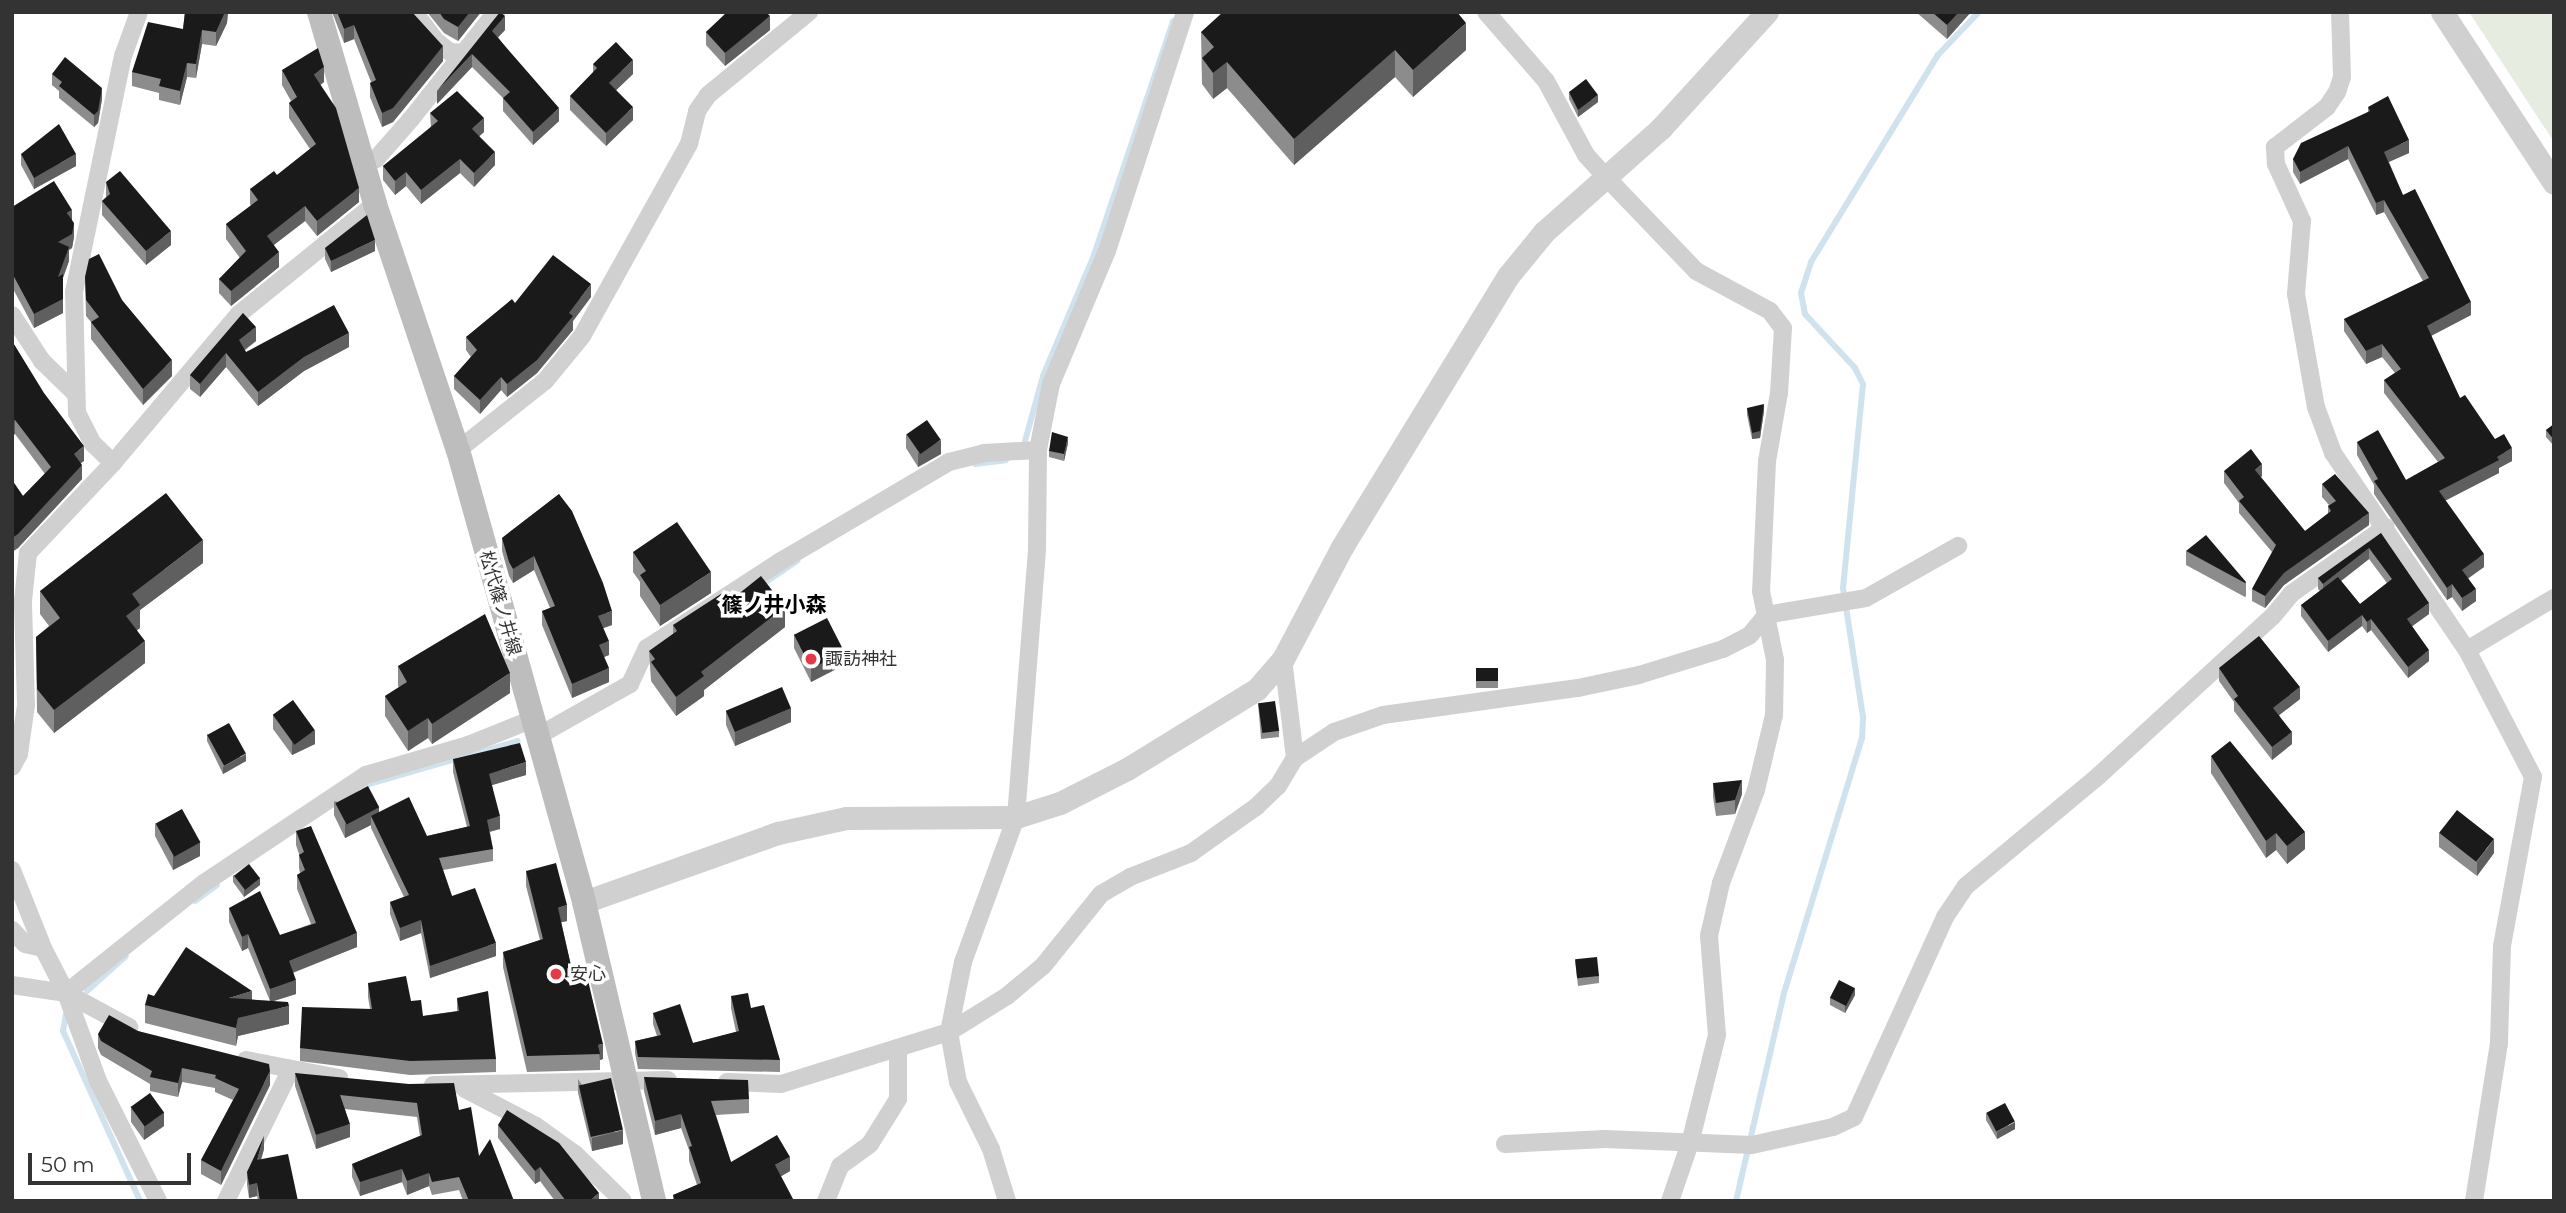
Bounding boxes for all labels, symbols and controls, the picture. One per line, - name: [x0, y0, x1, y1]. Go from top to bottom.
- street label: 松代篠ノ井線: [475, 548, 525, 658]
- district label: 篠ノ井小森: [722, 592, 826, 618]
- place label: 諏訪神社: [825, 648, 897, 670]
- marker: 諏訪神社: [803, 651, 819, 667]
- place label: 安心: [570, 963, 606, 985]
- marker: 安心: [548, 966, 564, 982]
- scale bar: [32, 1140, 194, 1184]
- text: 50 m: [41, 1152, 95, 1177]

